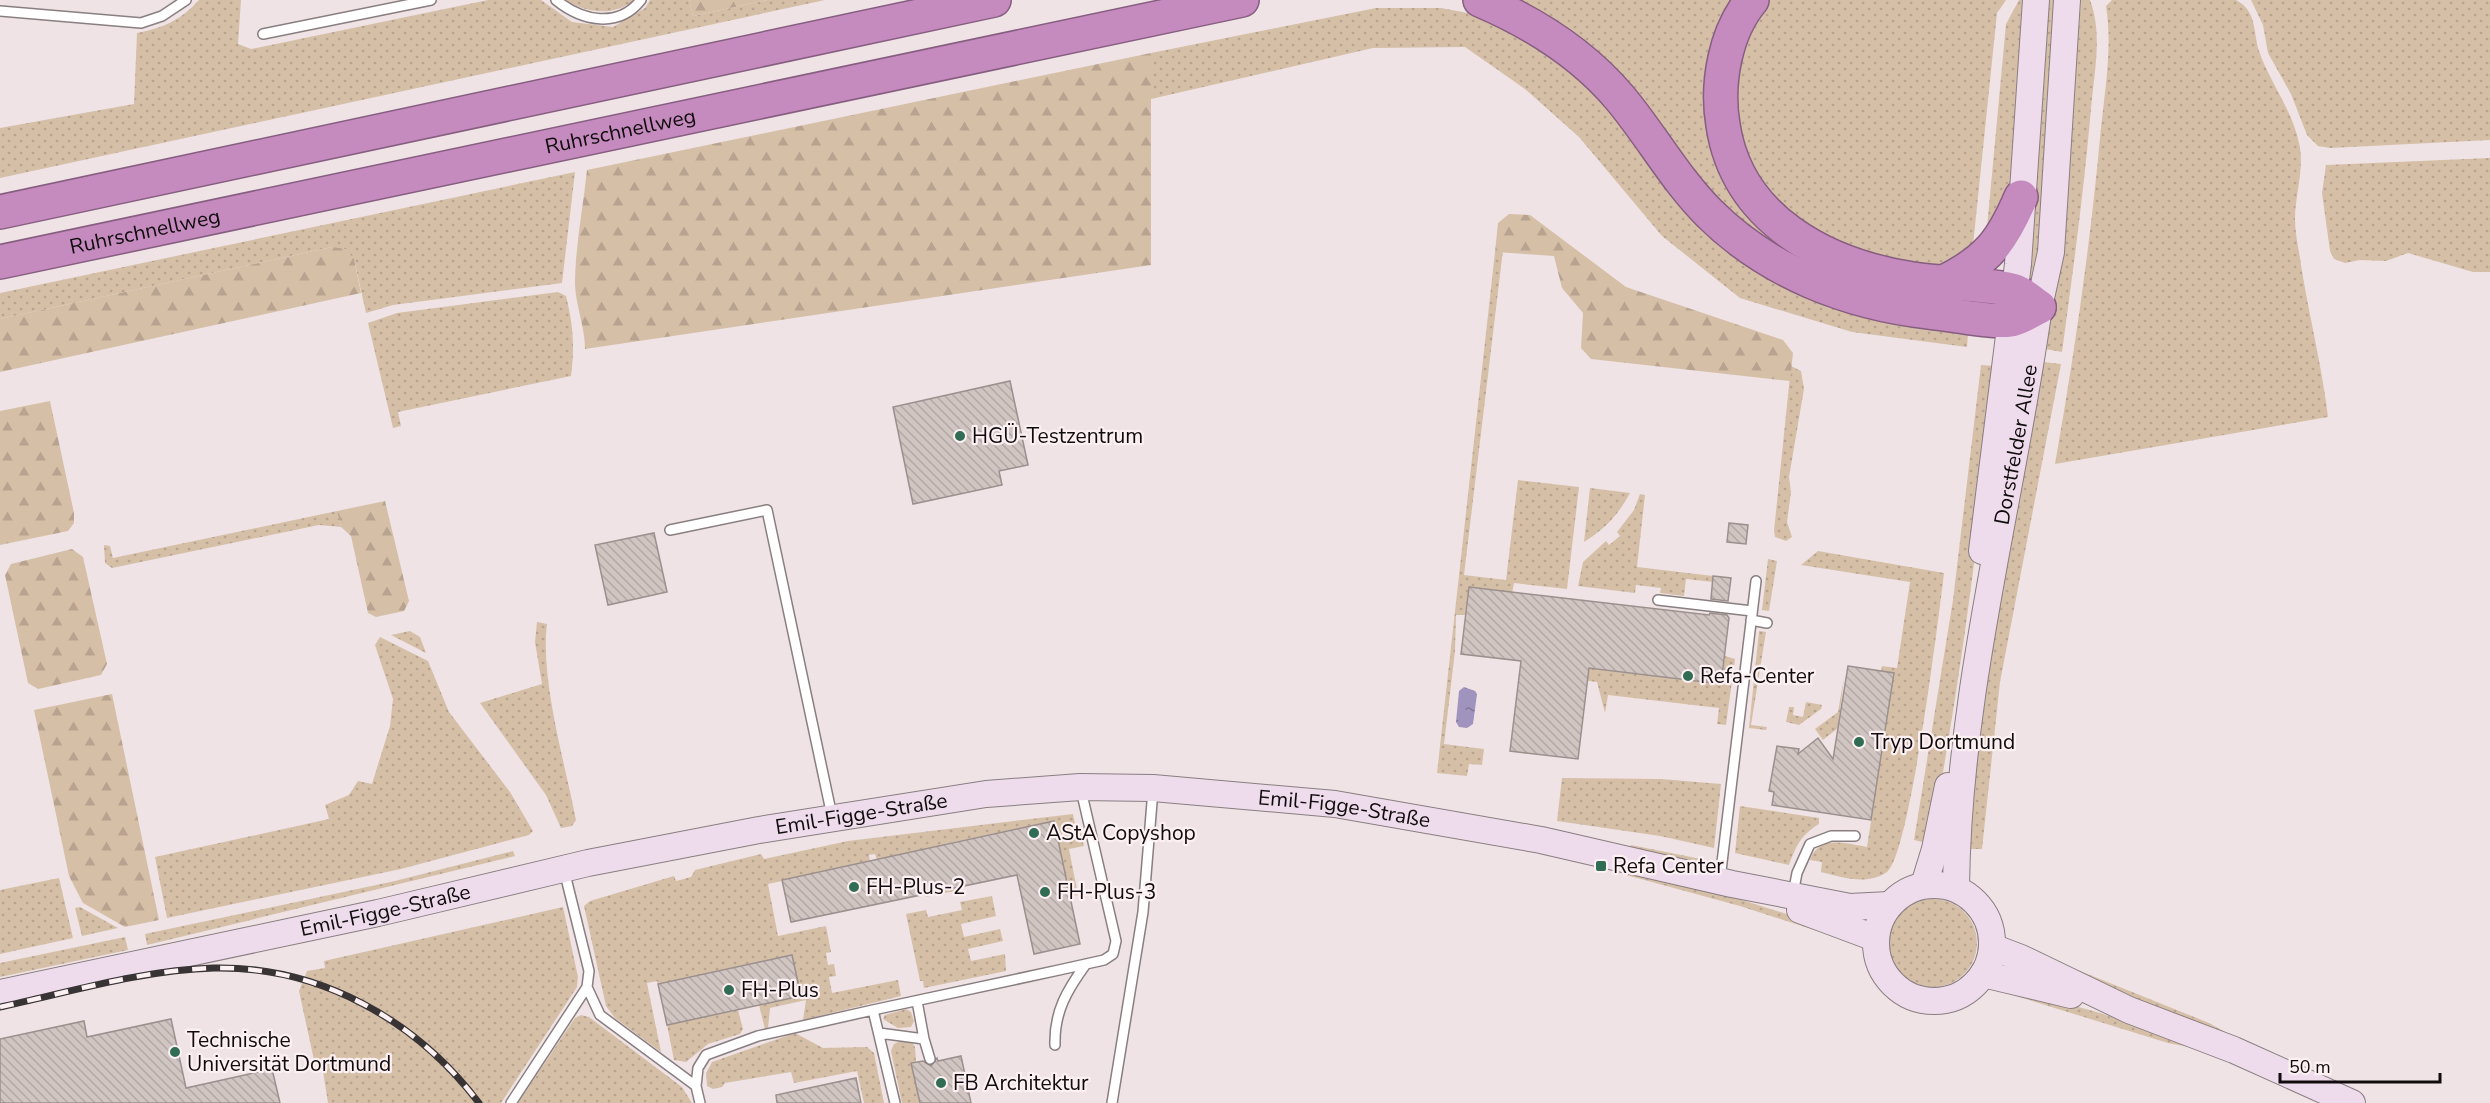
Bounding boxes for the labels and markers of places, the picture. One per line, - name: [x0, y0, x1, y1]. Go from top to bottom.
- place label: HGÜ-Testzentrum: [972, 422, 1143, 450]
- marker: HGÜ-Testzentrum: [953, 429, 967, 443]
- place label: Refa-Center: [1700, 662, 1815, 690]
- marker: Refa-Center: [1681, 669, 1695, 683]
- place label: Tryp Dortmund: [1871, 728, 2015, 756]
- marker: Tryp Dortmund: [1852, 735, 1866, 749]
- place label: AStA Copyshop: [1046, 819, 1196, 847]
- marker: AStA Copyshop: [1027, 826, 1041, 840]
- place label: Refa Center: [1613, 852, 1724, 880]
- marker: Refa Center: [1594, 859, 1608, 873]
- place label: FH-Plus-2: [866, 873, 965, 901]
- place label: FH-Plus-3: [1057, 878, 1156, 906]
- marker: FH-Plus-2: [847, 880, 861, 894]
- marker: FH-Plus-3: [1038, 885, 1052, 899]
- place label: FH-Plus: [741, 976, 819, 1004]
- marker: FH-Plus: [722, 983, 736, 997]
- place label: Technische Universität Dortmund: [187, 1026, 391, 1078]
- marker: Technische Universität Dortmund: [168, 1045, 182, 1059]
- place label: FB Architektur: [953, 1069, 1089, 1097]
- marker: FB Architektur: [934, 1076, 948, 1090]

